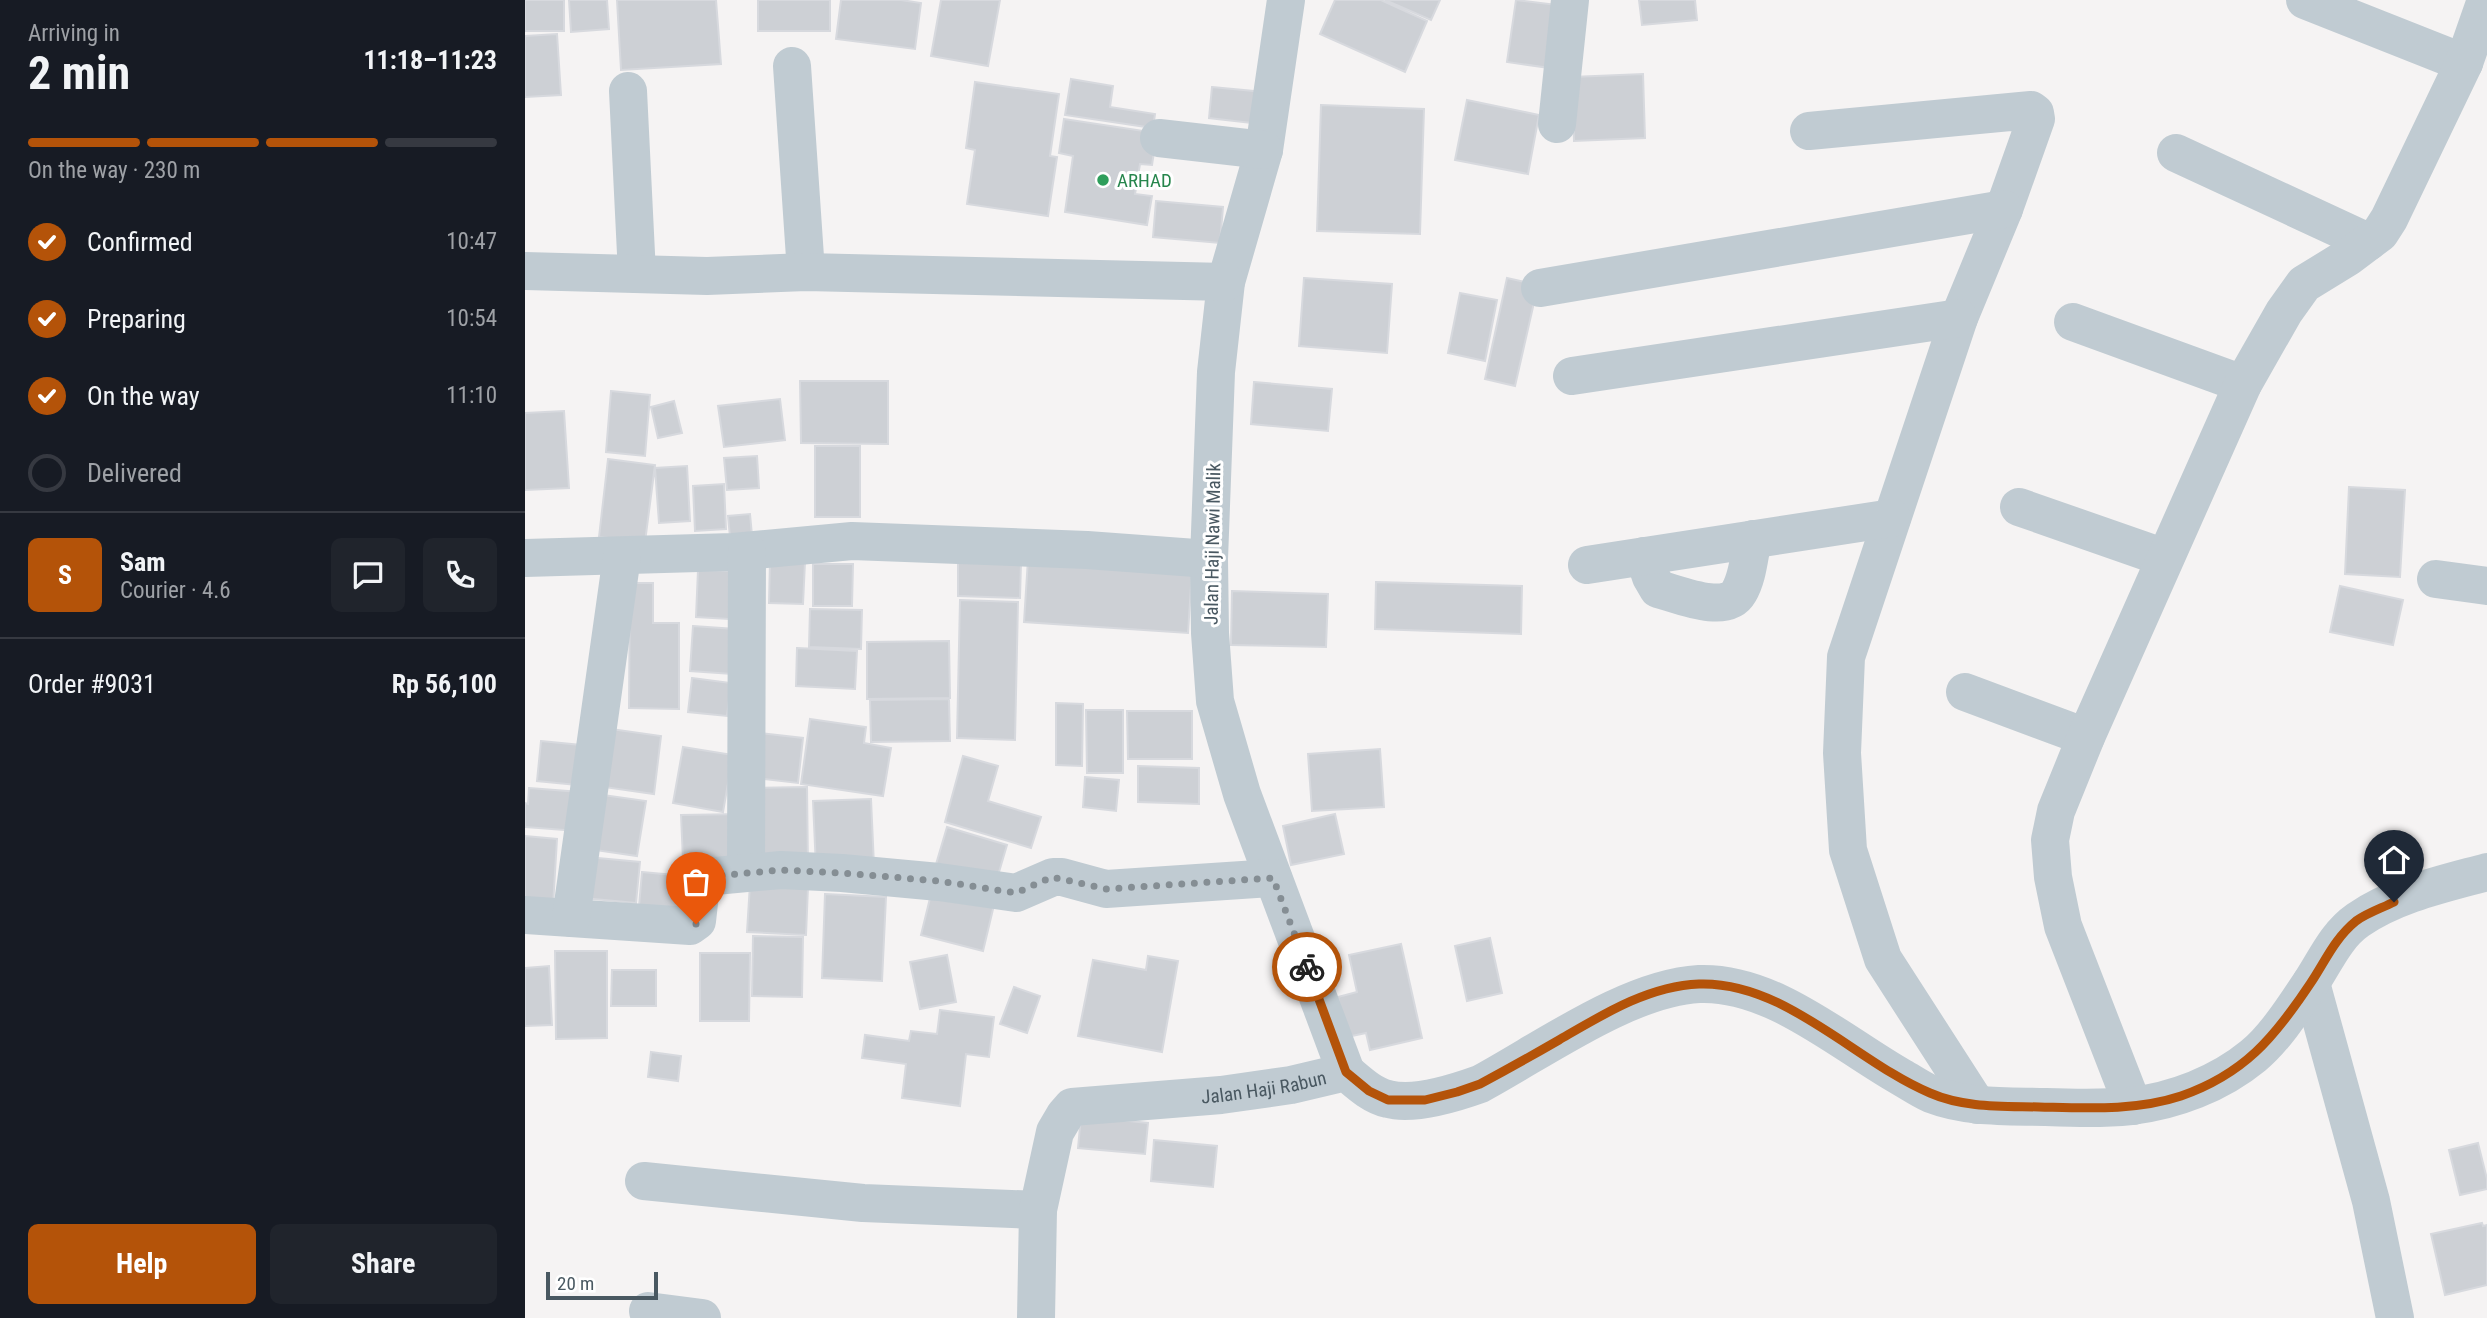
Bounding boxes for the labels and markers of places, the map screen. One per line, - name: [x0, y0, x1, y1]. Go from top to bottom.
- place label: ARHAD: [1117, 169, 1172, 192]
- marker: ARHAD: [1095, 172, 1111, 188]
- pin: [2364, 830, 2424, 902]
- pin: [666, 852, 726, 924]

